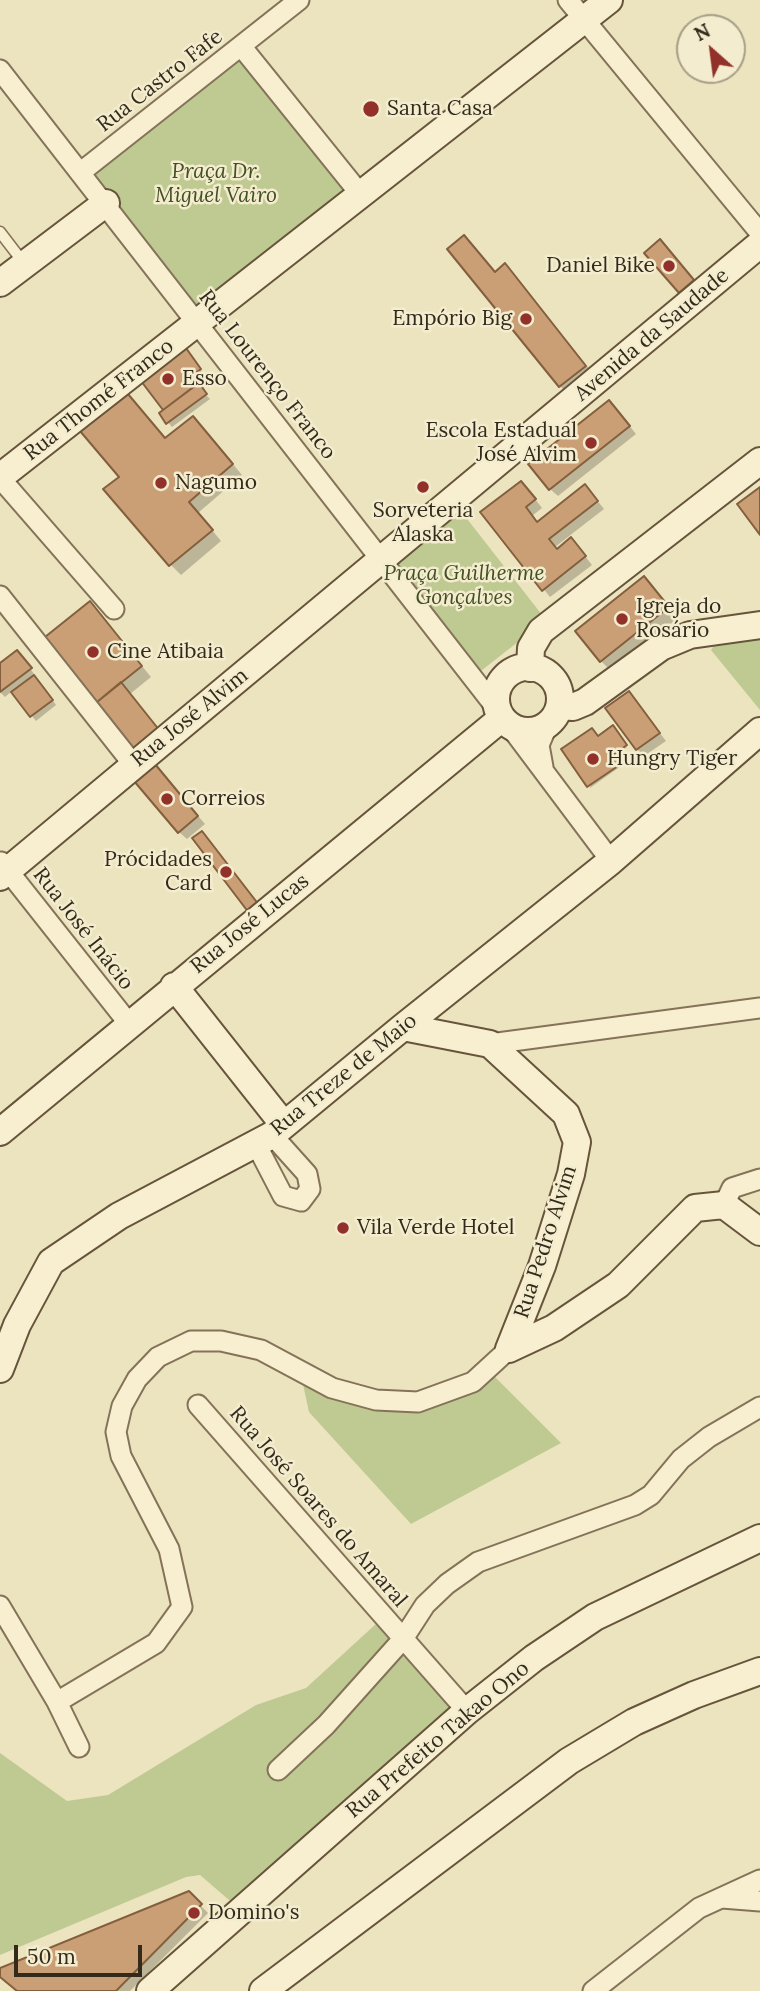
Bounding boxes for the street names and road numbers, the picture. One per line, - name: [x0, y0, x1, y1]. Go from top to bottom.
- street label: Rua Castro Fafe: [92, 24, 228, 138]
- street label: Avenida da Saudade: [570, 263, 734, 407]
- street label: Rua Lourenço Franco: [193, 285, 341, 465]
- street label: Rua Thomé Franco: [19, 334, 179, 466]
- street label: Rua José Alvim: [127, 663, 253, 773]
- street label: Rua José Inácio: [27, 863, 139, 995]
- street label: Rua José Lucas: [186, 869, 314, 979]
- street label: Rua Treze de Maio: [266, 1008, 422, 1142]
- street label: Rua Pedro Alvim: [509, 1162, 583, 1322]
- street label: Rua José Soares do Amaral: [224, 1401, 412, 1613]
- street label: Rua Prefeito Takao Ono: [341, 1656, 535, 1824]

